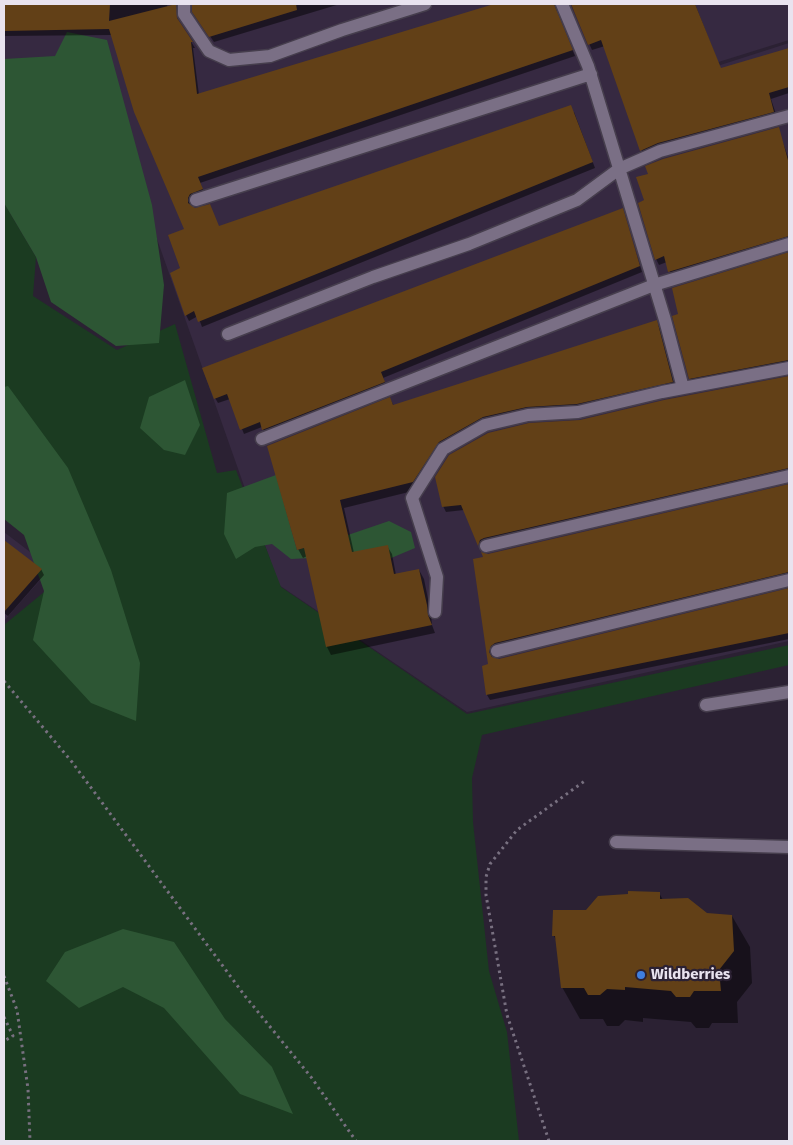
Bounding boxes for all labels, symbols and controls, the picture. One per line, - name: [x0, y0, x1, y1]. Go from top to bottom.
- place label: Wildberries: [651, 966, 730, 984]
- marker: Wildberries: [635, 969, 647, 981]

